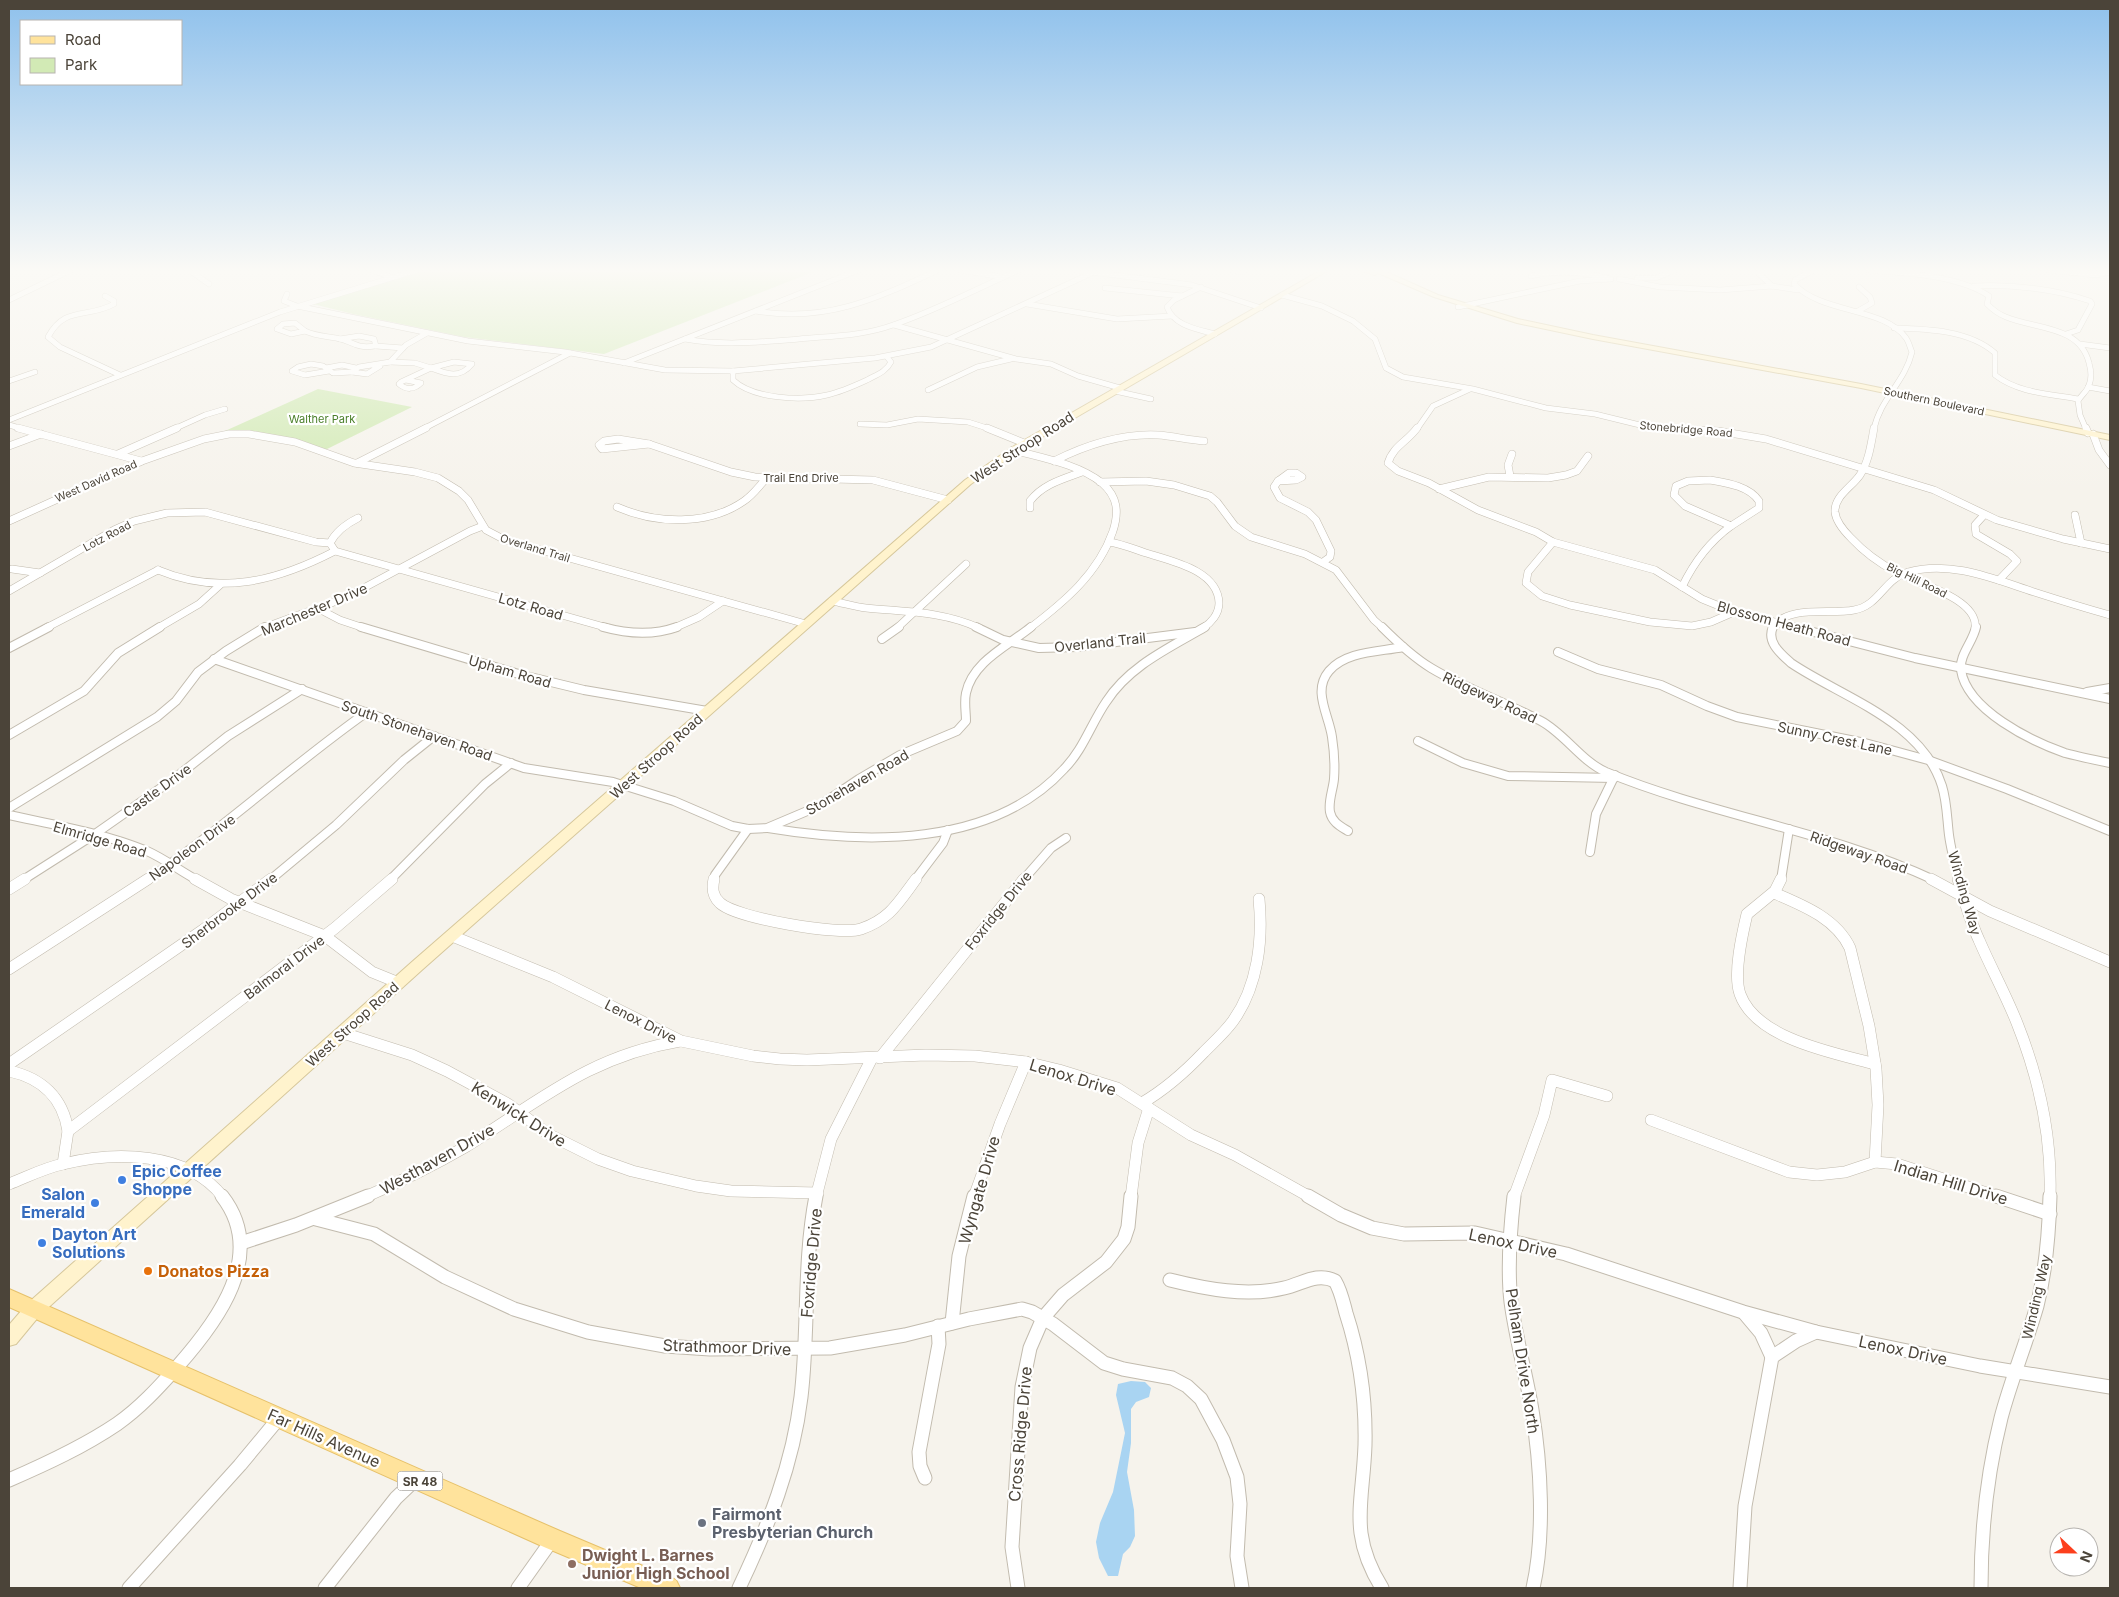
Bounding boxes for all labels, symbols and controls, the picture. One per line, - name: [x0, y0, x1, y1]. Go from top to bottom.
- legend: [20, 20, 182, 85]
- text: Road: [65, 30, 101, 49]
- text: Park: [65, 55, 98, 74]
- street label: Southern Boulevard: [1882, 383, 1986, 419]
- street label: West Stroop Road: [968, 408, 1076, 486]
- park label: Walther Park: [289, 412, 355, 426]
- street label: Stonebridge Road: [1639, 418, 1733, 440]
- street label: West David Road: [53, 457, 139, 505]
- street label: Trail End Drive: [763, 471, 839, 485]
- street label: Lotz Road: [81, 518, 133, 554]
- street label: Overland Trail: [498, 531, 572, 565]
- street label: Big Hill Road: [1884, 559, 1950, 601]
- street label: Marchester Drive: [258, 579, 370, 639]
- street label: Lotz Road: [497, 589, 565, 623]
- street label: Blossom Heath Road: [1715, 597, 1853, 649]
- street label: Overland Trail: [1053, 629, 1147, 655]
- street label: Upham Road: [467, 651, 553, 691]
- street label: Ridgeway Road: [1440, 668, 1540, 726]
- street label: South Stonehaven Road: [339, 696, 495, 764]
- street label: West Stroop Road: [606, 710, 706, 802]
- street label: Sunny Crest Lane: [1776, 718, 1894, 758]
- street label: Stonehaven Road: [803, 746, 911, 818]
- street label: Castle Drive: [120, 760, 194, 820]
- street label: Napoleon Drive: [146, 810, 238, 884]
- street label: Elmridge Road: [52, 818, 148, 860]
- street label: Ridgeway Road: [1808, 827, 1910, 877]
- street label: Winding Way: [1945, 849, 1985, 937]
- street label: Foxridge Drive: [961, 867, 1035, 953]
- street label: Sherbrooke Drive: [178, 868, 280, 952]
- street label: Balmoral Drive: [240, 931, 328, 1003]
- street label: West Stroop Road: [302, 978, 402, 1070]
- street label: Lenox Drive: [602, 996, 680, 1046]
- street label: Lenox Drive: [1027, 1054, 1119, 1100]
- street label: Kenwick Drive: [468, 1077, 570, 1151]
- street label: Westhaven Drive: [376, 1119, 498, 1199]
- street label: Wyngate Drive: [954, 1134, 1004, 1246]
- street label: Indian Hill Drive: [1892, 1155, 2010, 1209]
- place label: Epic Coffee Shoppe: [132, 1161, 222, 1199]
- marker: Epic Coffee Shoppe: [116, 1174, 128, 1186]
- place label: Salon Emerald: [21, 1184, 85, 1222]
- marker: Salon Emerald: [89, 1197, 101, 1209]
- street label: Foxridge Drive: [796, 1207, 826, 1319]
- place label: Dayton Art Solutions: [52, 1224, 137, 1262]
- street label: Lenox Drive: [1467, 1224, 1559, 1262]
- marker: Dayton Art Solutions: [36, 1237, 48, 1249]
- street label: Winding Way: [2018, 1253, 2054, 1341]
- place label: Donatos Pizza: [158, 1261, 269, 1281]
- marker: Donatos Pizza: [142, 1265, 154, 1277]
- street label: Pelham Drive North: [1502, 1287, 1544, 1435]
- street label: Lenox Drive: [1857, 1331, 1949, 1369]
- street label: Strathmoor Drive: [662, 1335, 792, 1359]
- street label: Cross Ridge Drive: [1004, 1366, 1036, 1502]
- street label: Far Hills Avenue: [265, 1404, 383, 1472]
- road number: SR 48: [398, 1472, 442, 1490]
- place label: Fairmont Presbyterian Church: [712, 1504, 873, 1542]
- marker: Fairmont Presbyterian Church: [696, 1517, 708, 1529]
- north arrow: [2049, 1527, 2099, 1577]
- place label: Dwight L. Barnes Junior High School: [582, 1545, 730, 1583]
- text: N: [2077, 1549, 2096, 1565]
- marker: Dwight L. Barnes Junior High School: [566, 1558, 578, 1570]

